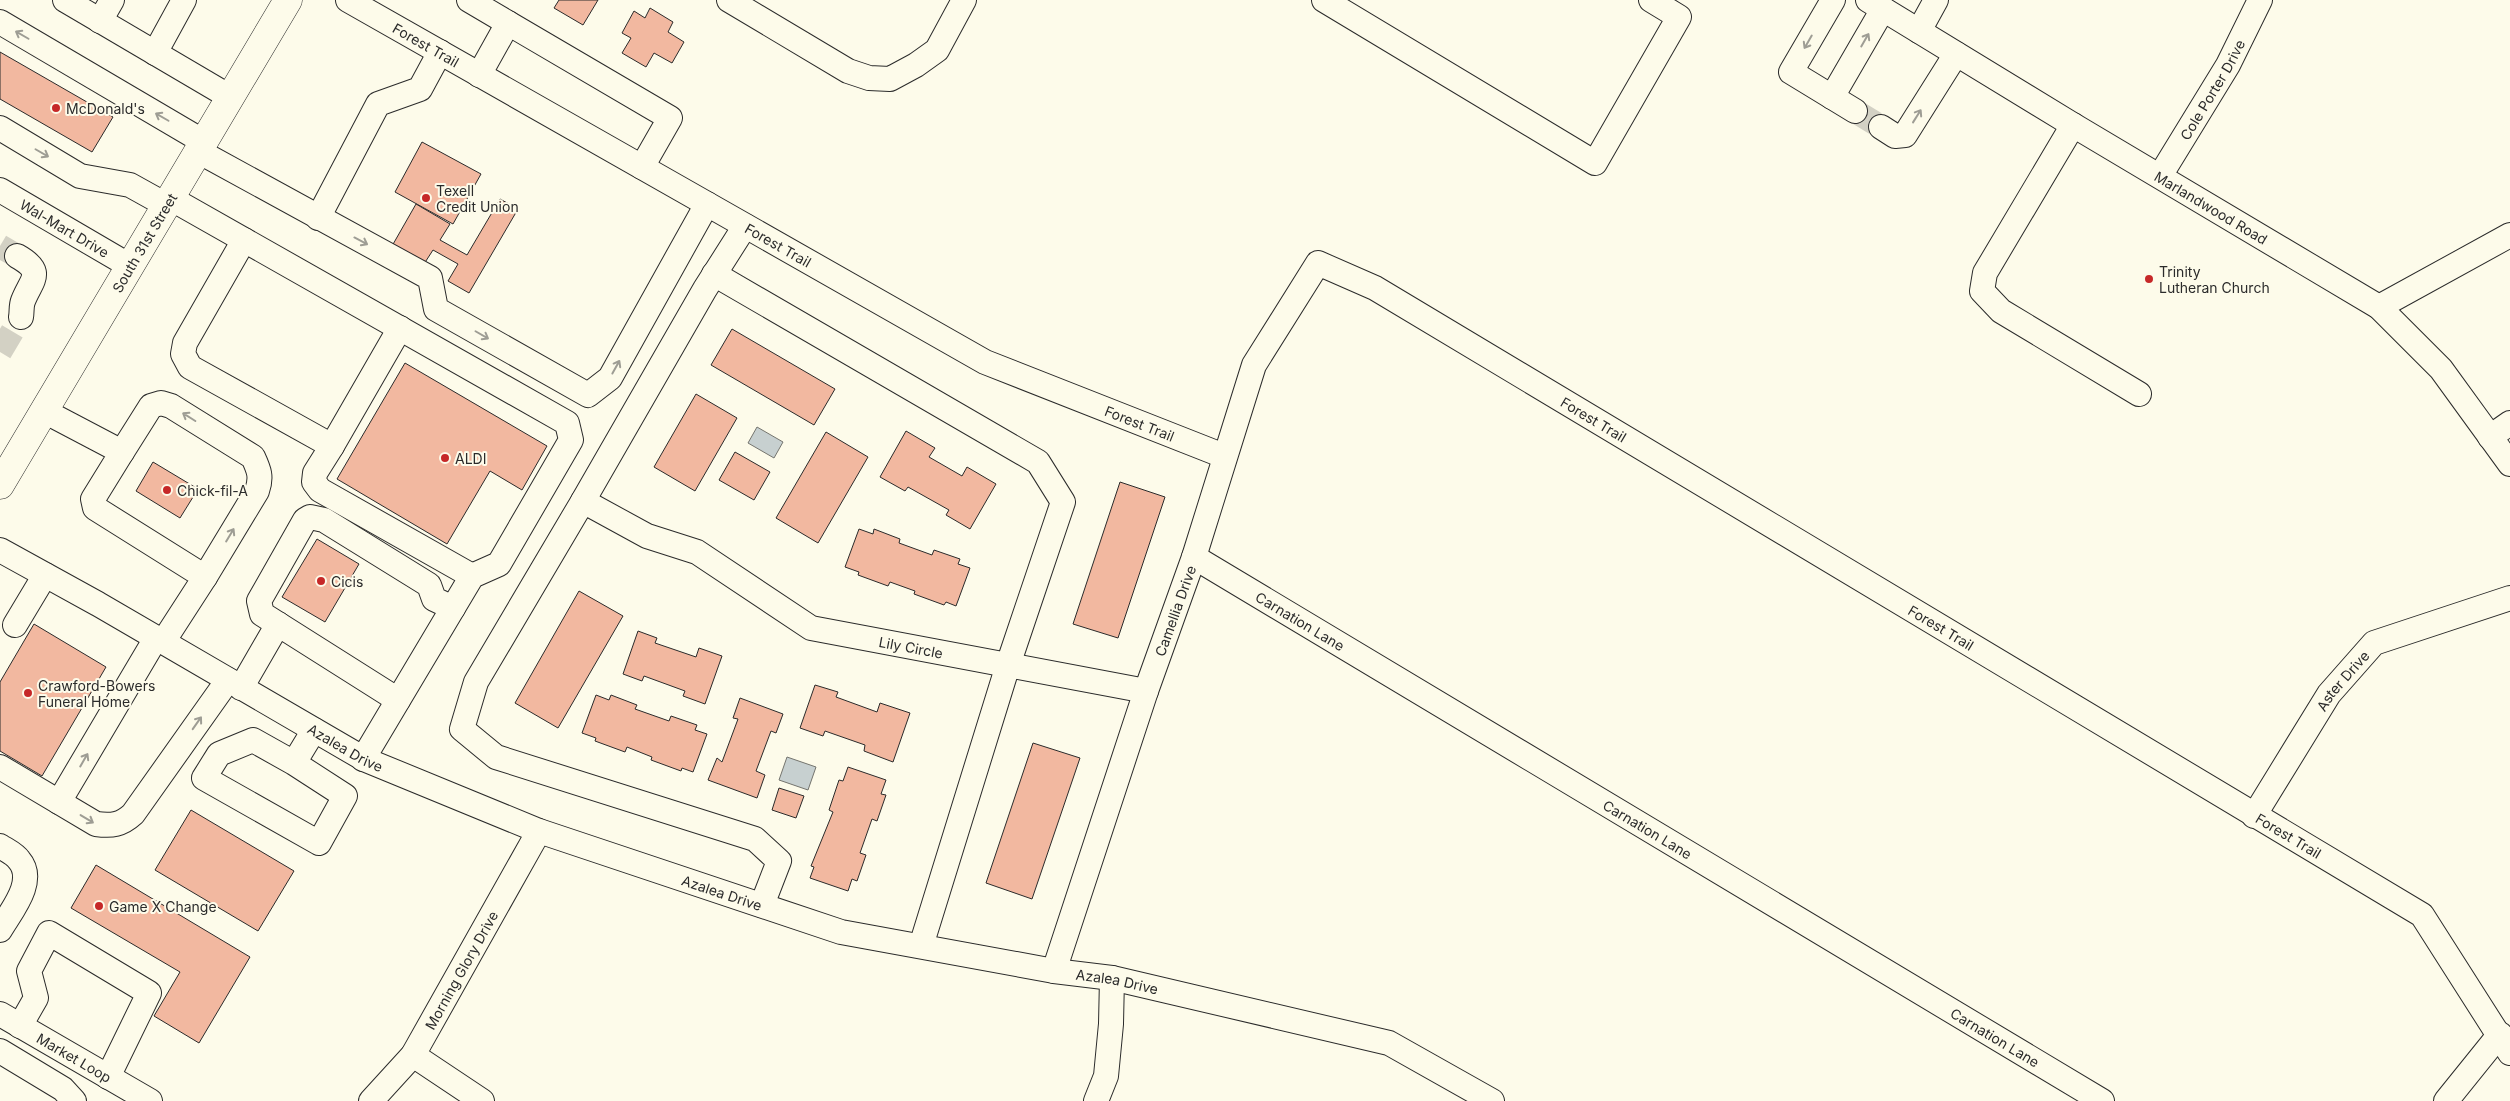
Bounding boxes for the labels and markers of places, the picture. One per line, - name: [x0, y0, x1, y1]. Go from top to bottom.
- place label: McDonald's: [66, 100, 145, 117]
- marker: McDonald's: [50, 102, 62, 114]
- place label: Texell Credit Union: [436, 182, 519, 215]
- marker: Texell Credit Union: [420, 192, 432, 204]
- place label: Trinity Lutheran Church: [2159, 263, 2270, 296]
- marker: Trinity Lutheran Church: [2143, 273, 2155, 285]
- place label: ALDI: [455, 450, 486, 467]
- marker: ALDI: [439, 452, 451, 464]
- place label: Chick-fil-A: [177, 482, 248, 499]
- marker: Chick-fil-A: [161, 484, 173, 496]
- place label: Cicis: [331, 573, 363, 590]
- marker: Cicis: [315, 575, 327, 587]
- place label: Crawford-Bowers Funeral Home: [38, 677, 155, 710]
- marker: Crawford-Bowers Funeral Home: [22, 687, 34, 699]
- place label: Game X Change: [109, 898, 217, 915]
- marker: Game X Change: [93, 900, 105, 912]

